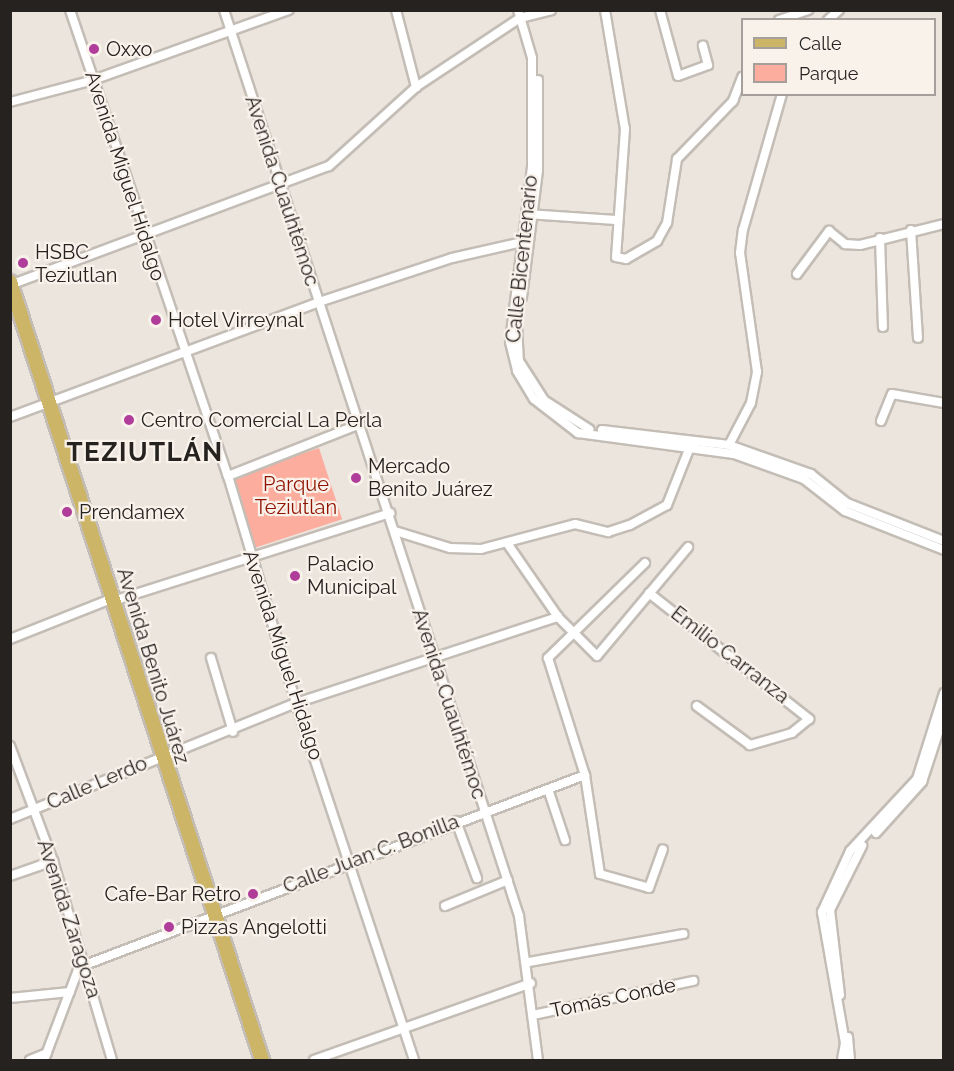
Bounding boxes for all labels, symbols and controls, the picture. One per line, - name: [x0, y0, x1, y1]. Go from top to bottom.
- legend: [741, 18, 936, 96]
- text: Calle: [799, 33, 842, 54]
- place label: Oxxo: [106, 37, 152, 61]
- marker: Oxxo: [87, 42, 101, 56]
- text: Parque: [799, 63, 858, 84]
- street label: Avenida Miguel Hidalgo: [80, 68, 170, 284]
- street label: Avenida Cuauhtémoc: [240, 93, 324, 289]
- street label: Calle Bicentenario: [501, 174, 543, 344]
- place label: HSBC Teziutlan: [35, 240, 117, 287]
- marker: HSBC Teziutlan: [16, 256, 30, 270]
- place label: Hotel Virreynal: [168, 308, 305, 332]
- marker: Hotel Virreynal: [149, 313, 163, 327]
- place label: Centro Comercial La Perla: [141, 408, 383, 432]
- marker: Centro Comercial La Perla: [122, 413, 136, 427]
- district label: TEZIUTLÁN: [66, 437, 224, 469]
- place label: Mercado Benito Juárez: [368, 454, 493, 501]
- marker: Mercado Benito Juárez: [349, 471, 363, 485]
- park label: Parque Teziutlan: [255, 472, 337, 519]
- place label: Prendamex: [79, 500, 185, 524]
- marker: Prendamex: [60, 505, 74, 519]
- street label: Avenida Miguel Hidalgo: [238, 547, 328, 763]
- place label: Palacio Municipal: [307, 552, 396, 599]
- street label: Avenida Benito Juárez: [112, 565, 194, 767]
- marker: Palacio Municipal: [288, 569, 302, 583]
- street label: Emilio Carranza: [666, 601, 794, 709]
- street label: Avenida Cuauhtémoc: [407, 606, 491, 802]
- street label: Calle Lerdo: [43, 751, 151, 815]
- street label: Calle Juan C. Bonilla: [279, 809, 463, 899]
- street label: Avenida Zaragoza: [32, 837, 106, 1001]
- place label: Cafe-Bar Retro: [104, 882, 241, 906]
- marker: Cafe-Bar Retro: [246, 887, 260, 901]
- place label: Pizzas Angelotti: [181, 915, 327, 939]
- marker: Pizzas Angelotti: [162, 920, 176, 934]
- street label: Tomás Conde: [548, 973, 678, 1023]

